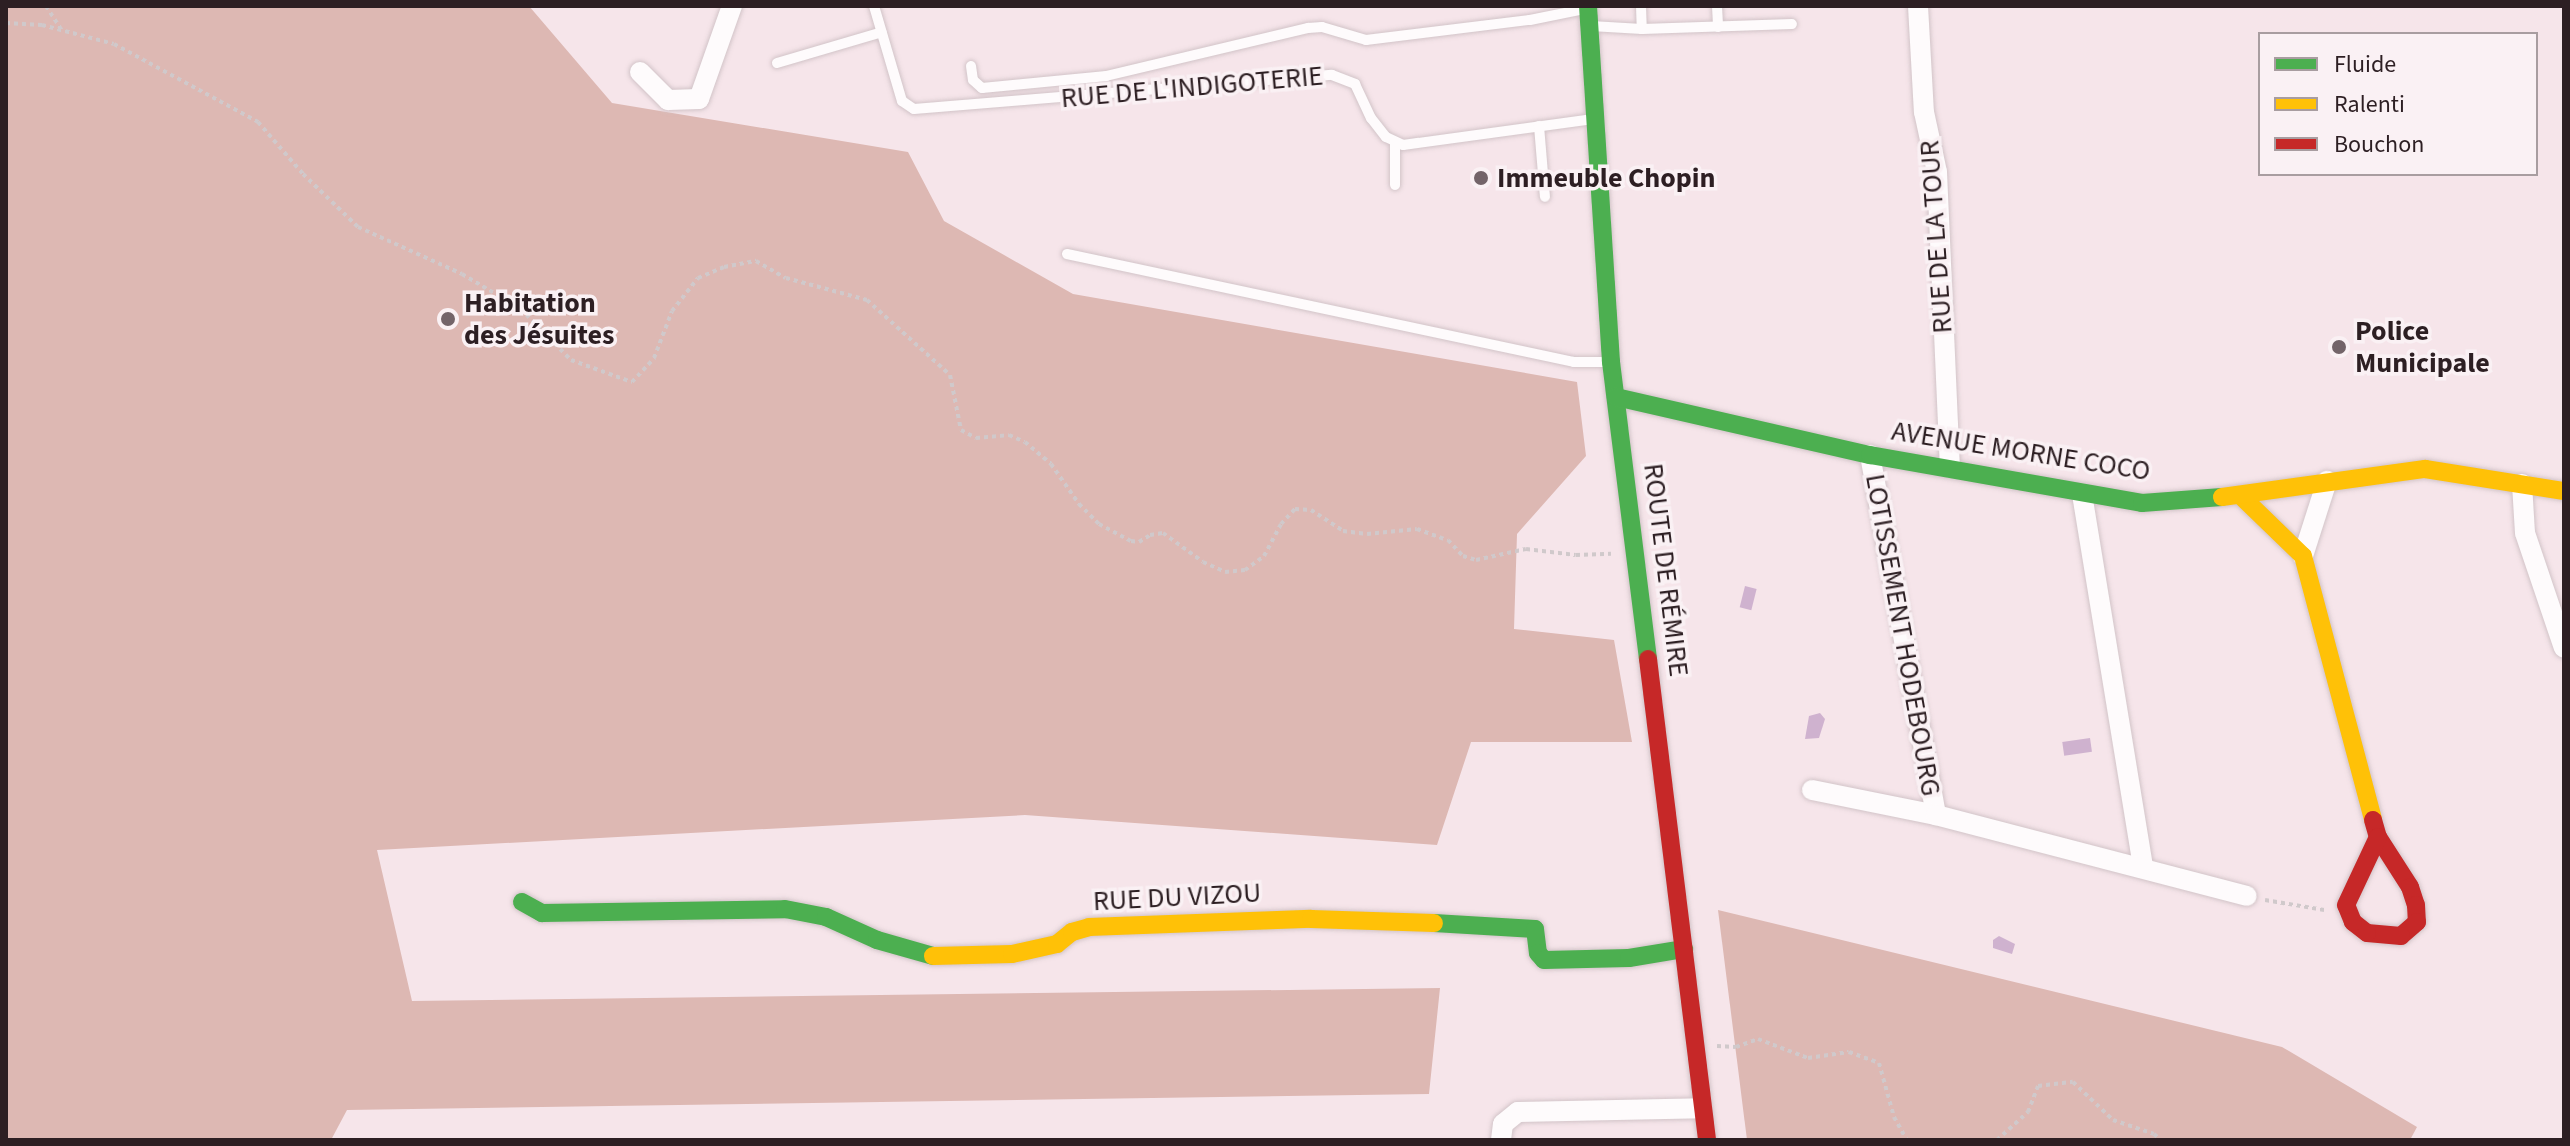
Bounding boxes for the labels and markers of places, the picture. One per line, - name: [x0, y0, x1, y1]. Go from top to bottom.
- place label: Immeuble Chopin: [1497, 161, 1716, 195]
- marker: Immeuble Chopin: [1472, 169, 1490, 187]
- place label: Habitation des Jésuites: [464, 286, 614, 352]
- marker: Habitation des Jésuites: [439, 310, 457, 328]
- place label: Police Municipale: [2355, 314, 2490, 380]
- marker: Police Municipale: [2330, 338, 2348, 356]

